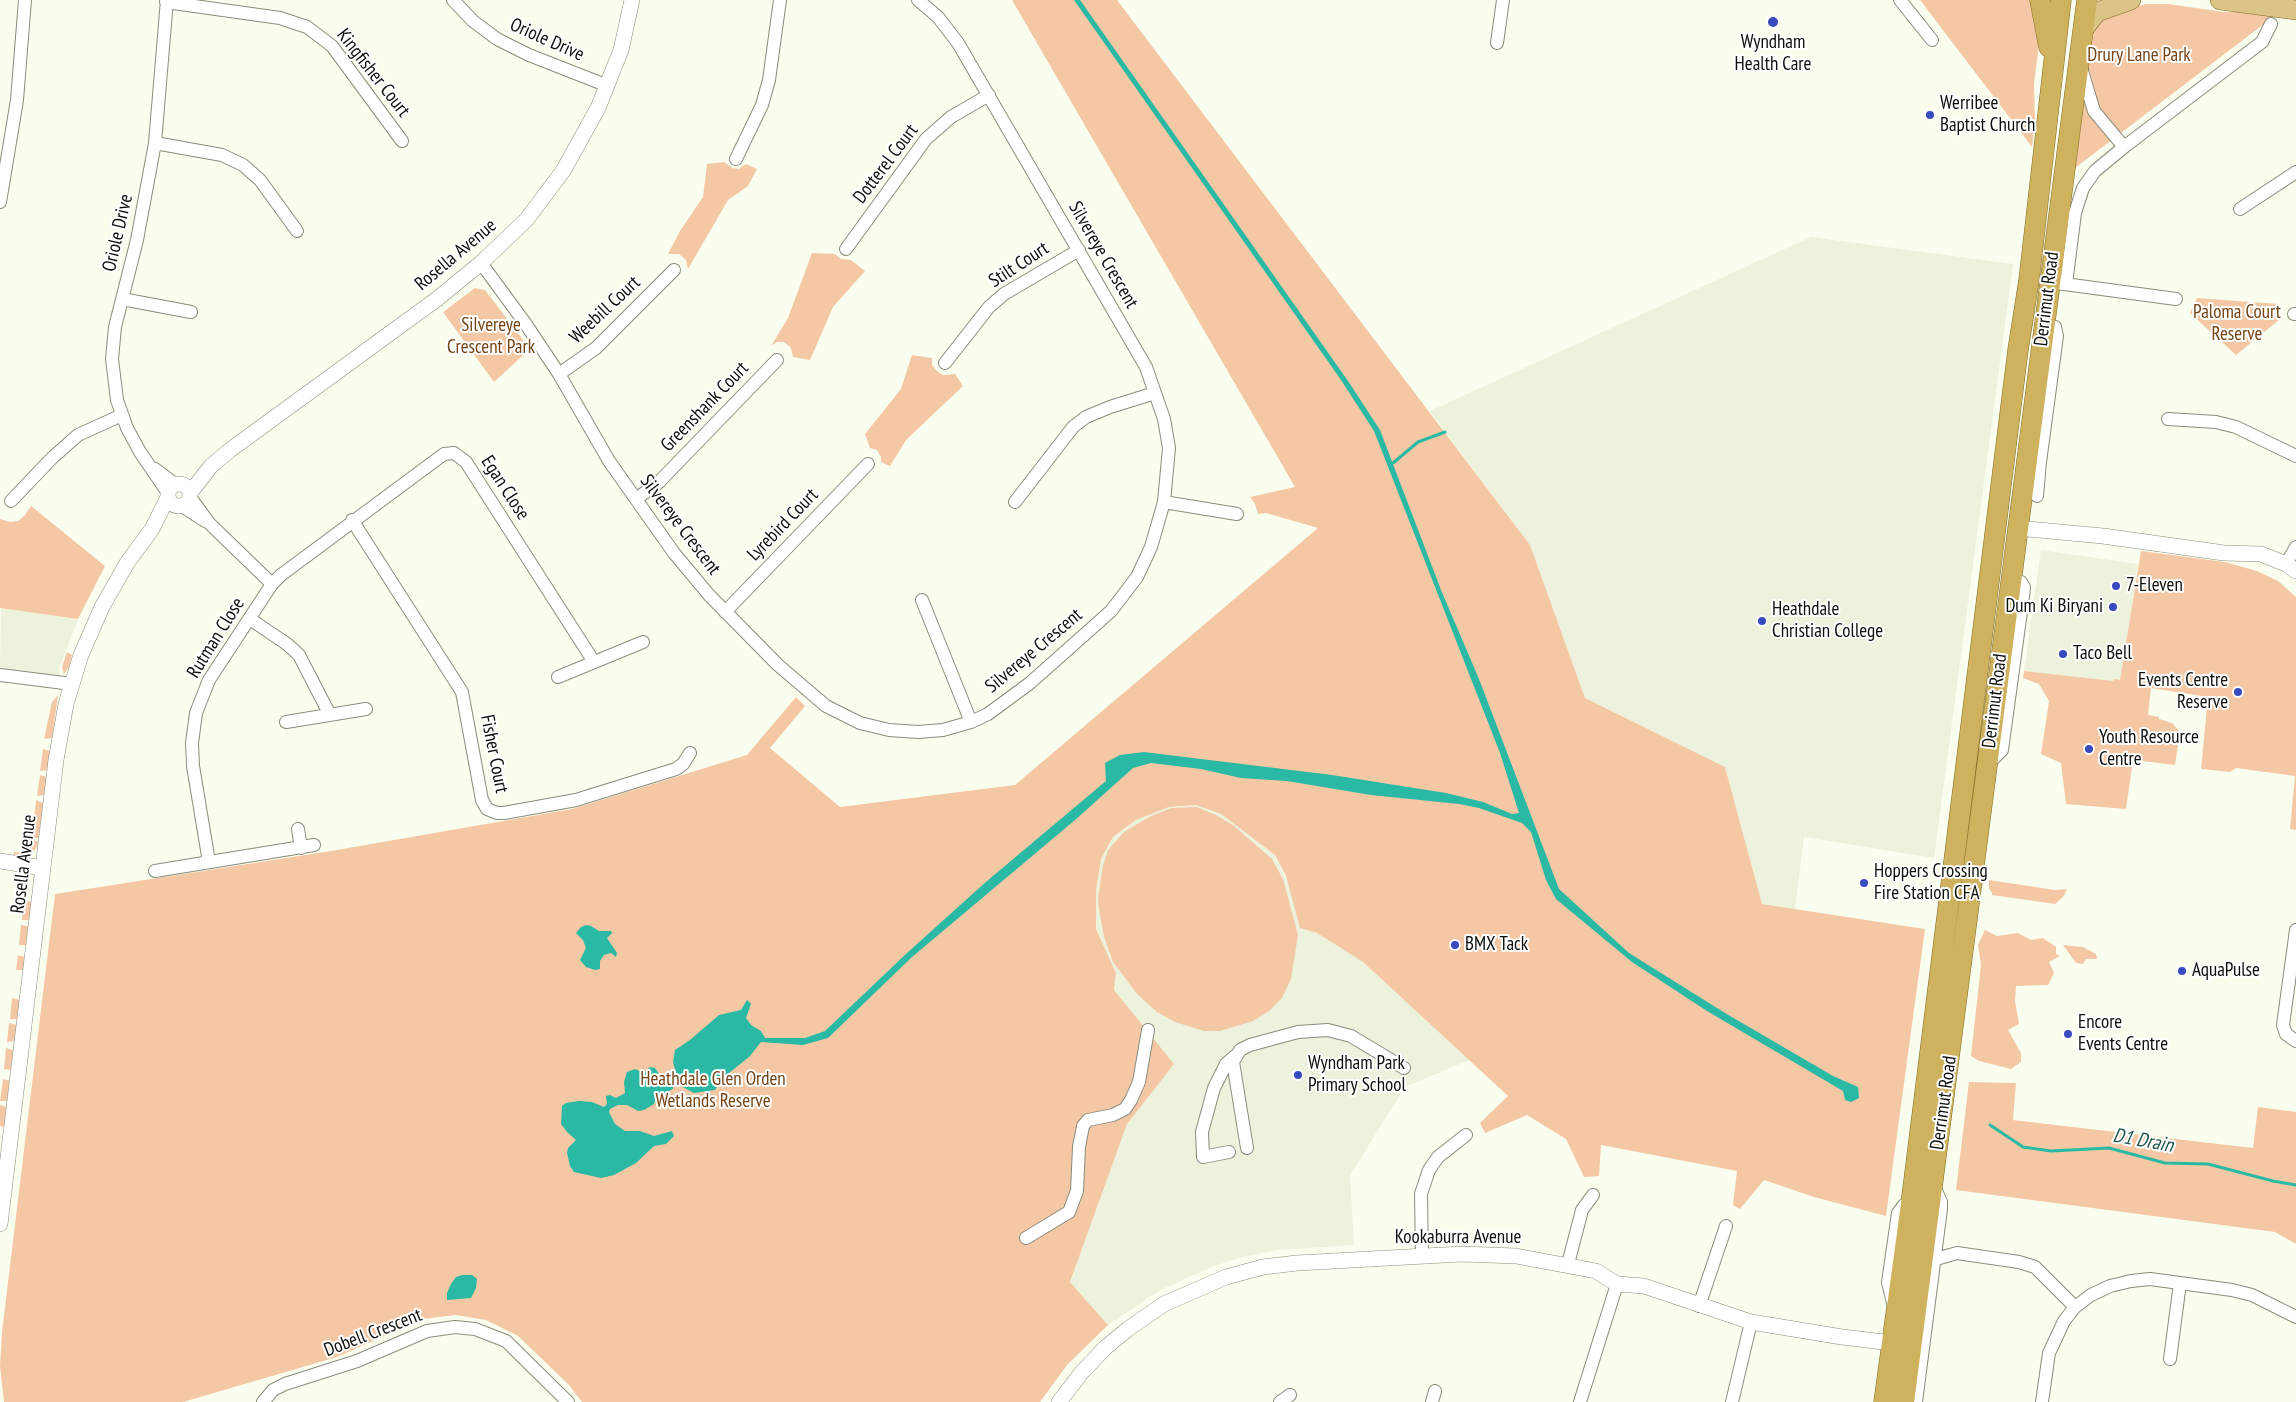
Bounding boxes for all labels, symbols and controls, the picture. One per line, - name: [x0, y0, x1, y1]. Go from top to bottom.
- street label: Oriole Drive: [506, 14, 588, 66]
- marker: Wyndham Health Care: [1766, 15, 1780, 29]
- street label: Kingfisher Court: [331, 24, 415, 122]
- place label: Wyndham Health Care: [1735, 32, 1811, 76]
- park label: Drury Lane Park: [2087, 45, 2191, 67]
- place label: Werribee Baptist Church: [1940, 93, 2035, 137]
- marker: Werribee Baptist Church: [1924, 109, 1936, 121]
- street label: Dotterel Court: [849, 120, 923, 208]
- street label: Oriole Drive: [98, 192, 138, 274]
- street label: Silvereye Crescent: [1063, 198, 1143, 312]
- street label: Rosella Avenue: [411, 214, 501, 296]
- street label: Stilt Court: [985, 237, 1053, 293]
- street label: Derrimut Road: [2030, 251, 2064, 347]
- street label: Weebill Court: [565, 272, 645, 348]
- park label: Paloma Court Reserve: [2193, 302, 2281, 346]
- park label: Silvereye Crescent Park: [447, 315, 535, 359]
- street label: Greenshank Court: [656, 357, 754, 457]
- street label: Egan Close: [476, 452, 534, 524]
- street label: Silvereye Crescent: [635, 470, 725, 580]
- street label: Lyrebird Court: [743, 484, 823, 566]
- place label: 7-Eleven: [2126, 575, 2183, 597]
- marker: 7-Eleven: [2110, 580, 2122, 592]
- street label: Rutman Close: [182, 594, 250, 682]
- place label: Dum Ki Biryani: [2005, 596, 2103, 618]
- place label: Heathdale Christian College: [1772, 599, 1883, 643]
- marker: Dum Ki Biryani: [2107, 601, 2119, 613]
- street label: Silvereye Crescent: [981, 604, 1087, 698]
- marker: Heathdale Christian College: [1756, 615, 1768, 627]
- place label: Taco Bell: [2073, 643, 2132, 665]
- marker: Taco Bell: [2057, 648, 2069, 660]
- street label: Derrimut Road: [1978, 653, 2012, 749]
- place label: Events Centre Reserve: [2138, 670, 2228, 714]
- marker: Events Centre Reserve: [2232, 686, 2244, 698]
- street label: Fisher Court: [475, 713, 513, 795]
- place label: Youth Resource Centre: [2099, 727, 2199, 771]
- marker: Youth Resource Centre: [2083, 743, 2095, 755]
- street label: Rosella Avenue: [7, 813, 41, 915]
- place label: Hoppers Crossing Fire Station CFA: [1874, 861, 1988, 905]
- marker: Hoppers Crossing Fire Station CFA: [1858, 877, 1870, 889]
- place label: BMX Tack: [1465, 934, 1528, 956]
- marker: BMX Tack: [1449, 939, 1461, 951]
- place label: AquaPulse: [2192, 960, 2260, 982]
- marker: AquaPulse: [2176, 965, 2188, 977]
- place label: Encore Events Centre: [2078, 1012, 2168, 1056]
- marker: Encore Events Centre: [2062, 1028, 2074, 1040]
- place label: Wyndham Park Primary School: [1308, 1053, 1406, 1097]
- street label: Derrimut Road: [1926, 1055, 1962, 1151]
- park label: Heathdale Glen Orden Wetlands Reserve: [640, 1069, 786, 1113]
- marker: Wyndham Park Primary School: [1292, 1069, 1304, 1081]
- water label: D1 Drain: [2111, 1124, 2175, 1158]
- street label: Kookaburra Avenue: [1395, 1227, 1521, 1249]
- street label: Dobell Crescent: [321, 1304, 425, 1362]

